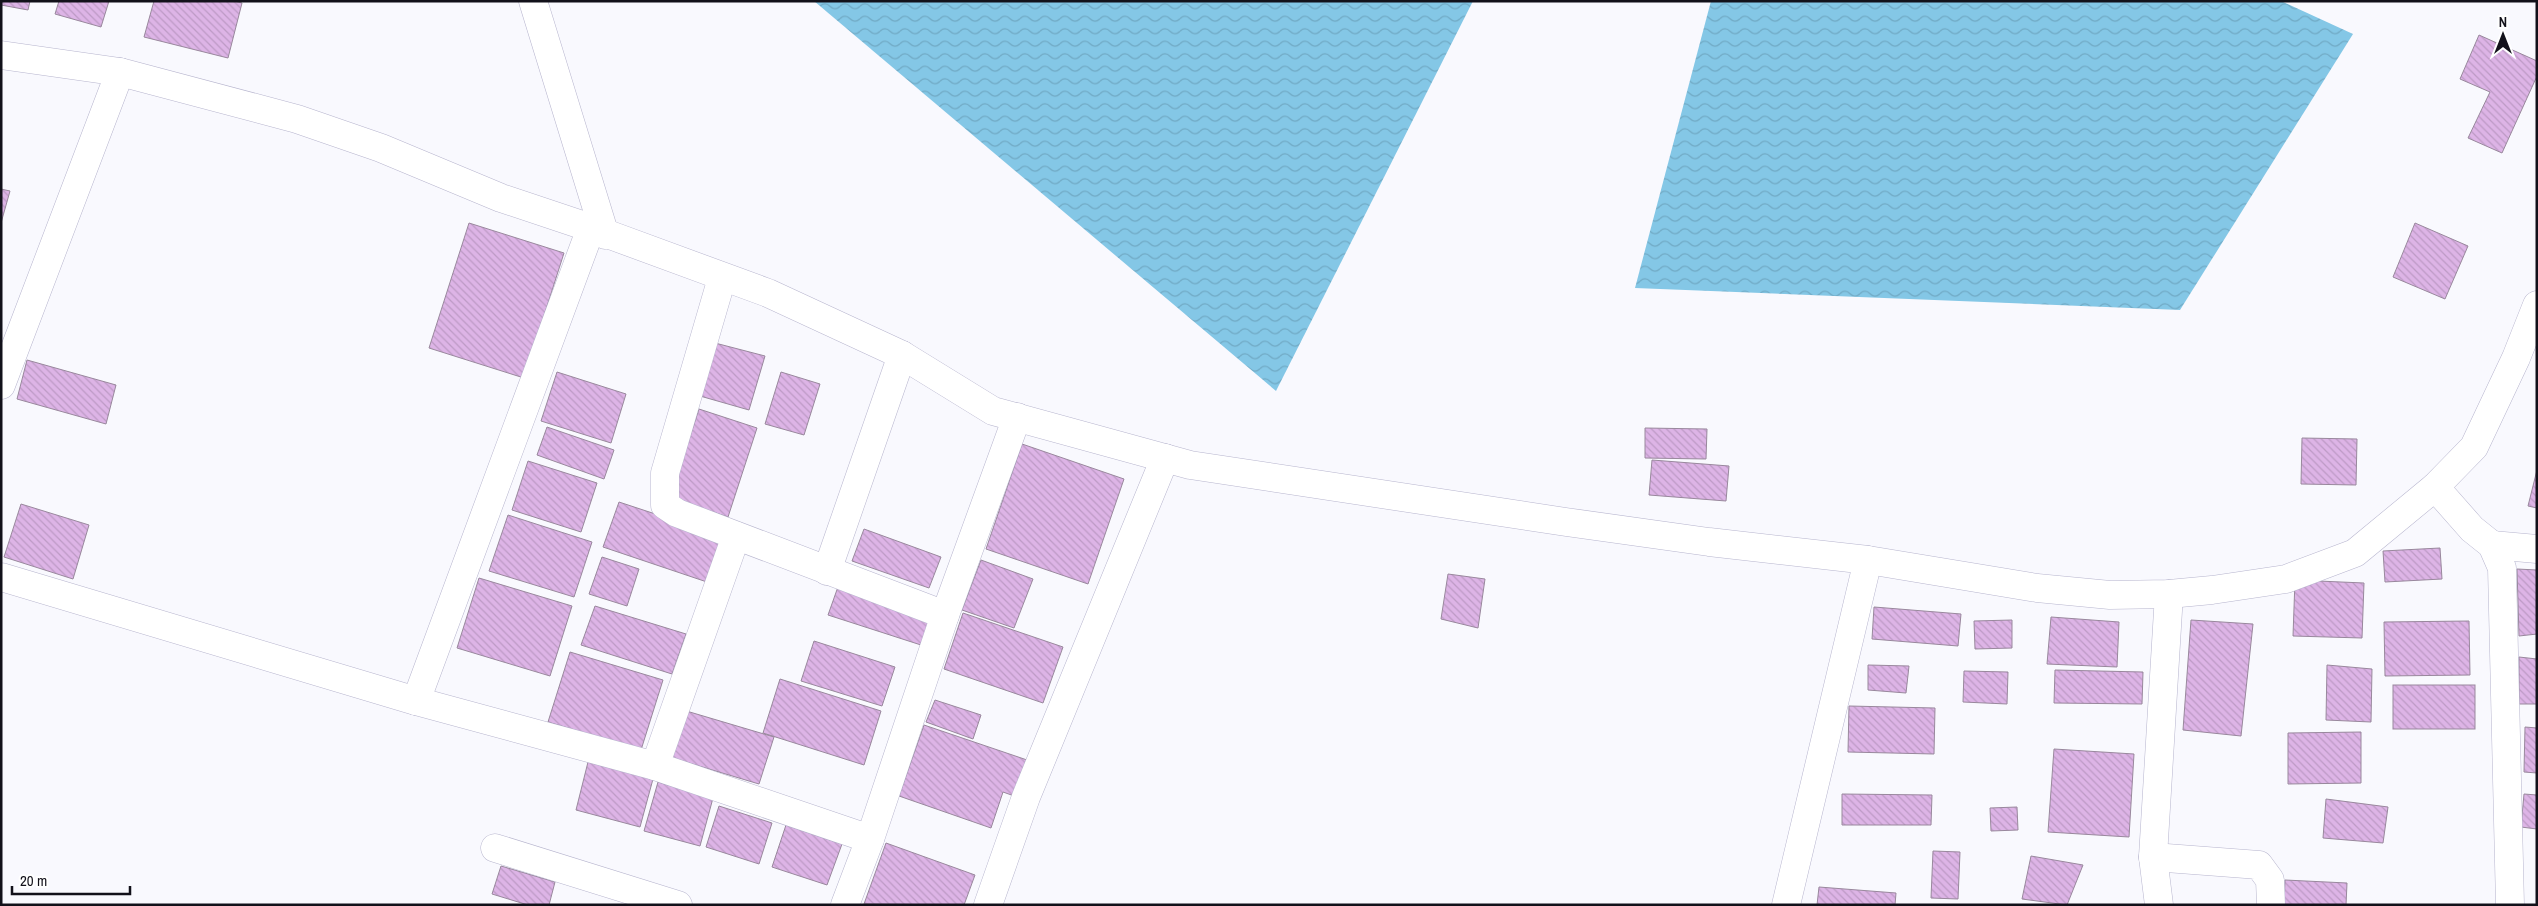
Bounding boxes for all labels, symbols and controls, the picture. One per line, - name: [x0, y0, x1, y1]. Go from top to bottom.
- north arrow: [2478, 10, 2528, 60]
- text: N: [2499, 13, 2507, 31]
- scale bar: [12, 864, 130, 896]
- text: 20 m: [20, 870, 47, 891]

